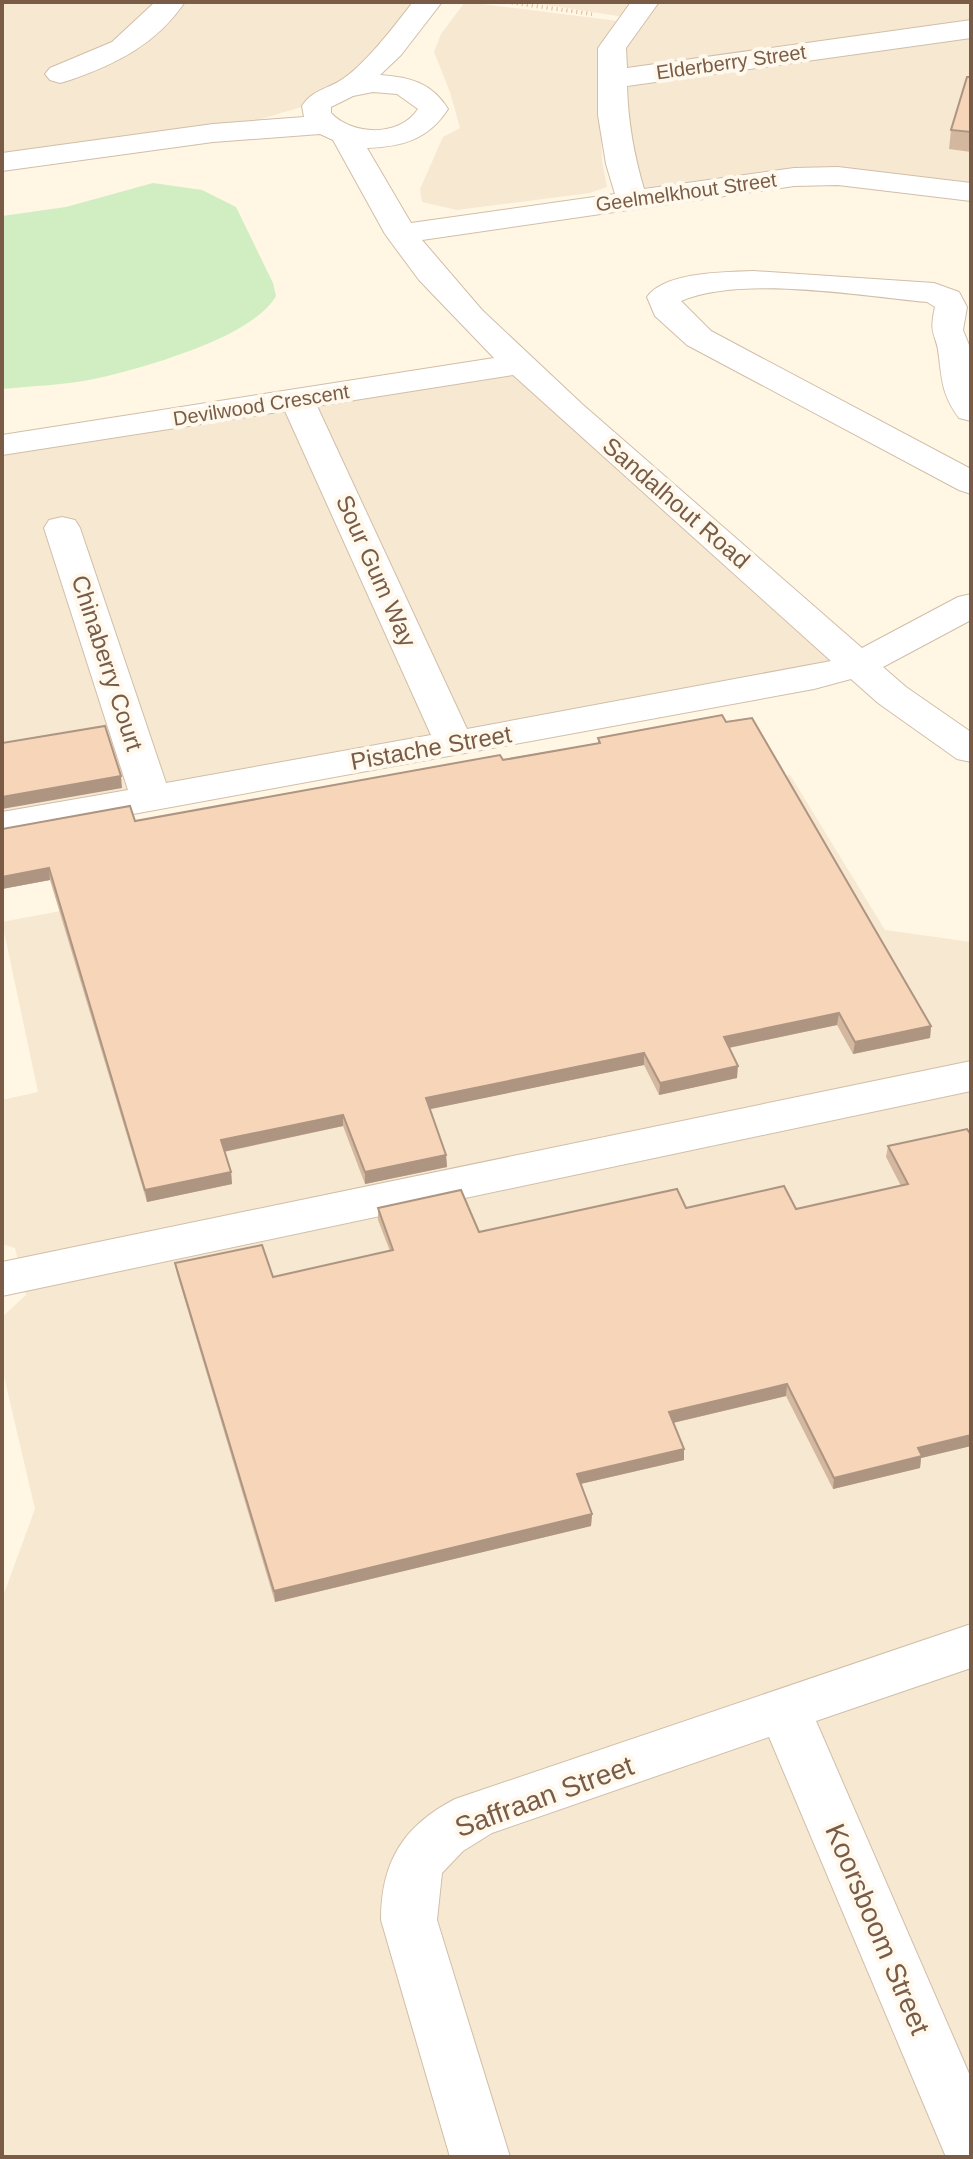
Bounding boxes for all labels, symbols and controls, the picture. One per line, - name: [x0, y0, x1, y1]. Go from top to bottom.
- street label: Elderberry Street: [655, 41, 808, 83]
- street label: Geelmelkhout Street: [594, 168, 778, 216]
- street label: Devilwood Crescent: [171, 380, 351, 430]
- street label: Sandalhout Road: [597, 432, 755, 574]
- street label: Sour Gum Way: [331, 491, 422, 651]
- street label: Chinaberry Court: [66, 572, 149, 754]
- street label: Pistache Street: [348, 720, 514, 775]
- street label: Saffraan Street: [451, 1750, 638, 1843]
- street label: Koorsboom Street: [819, 1819, 936, 2039]

